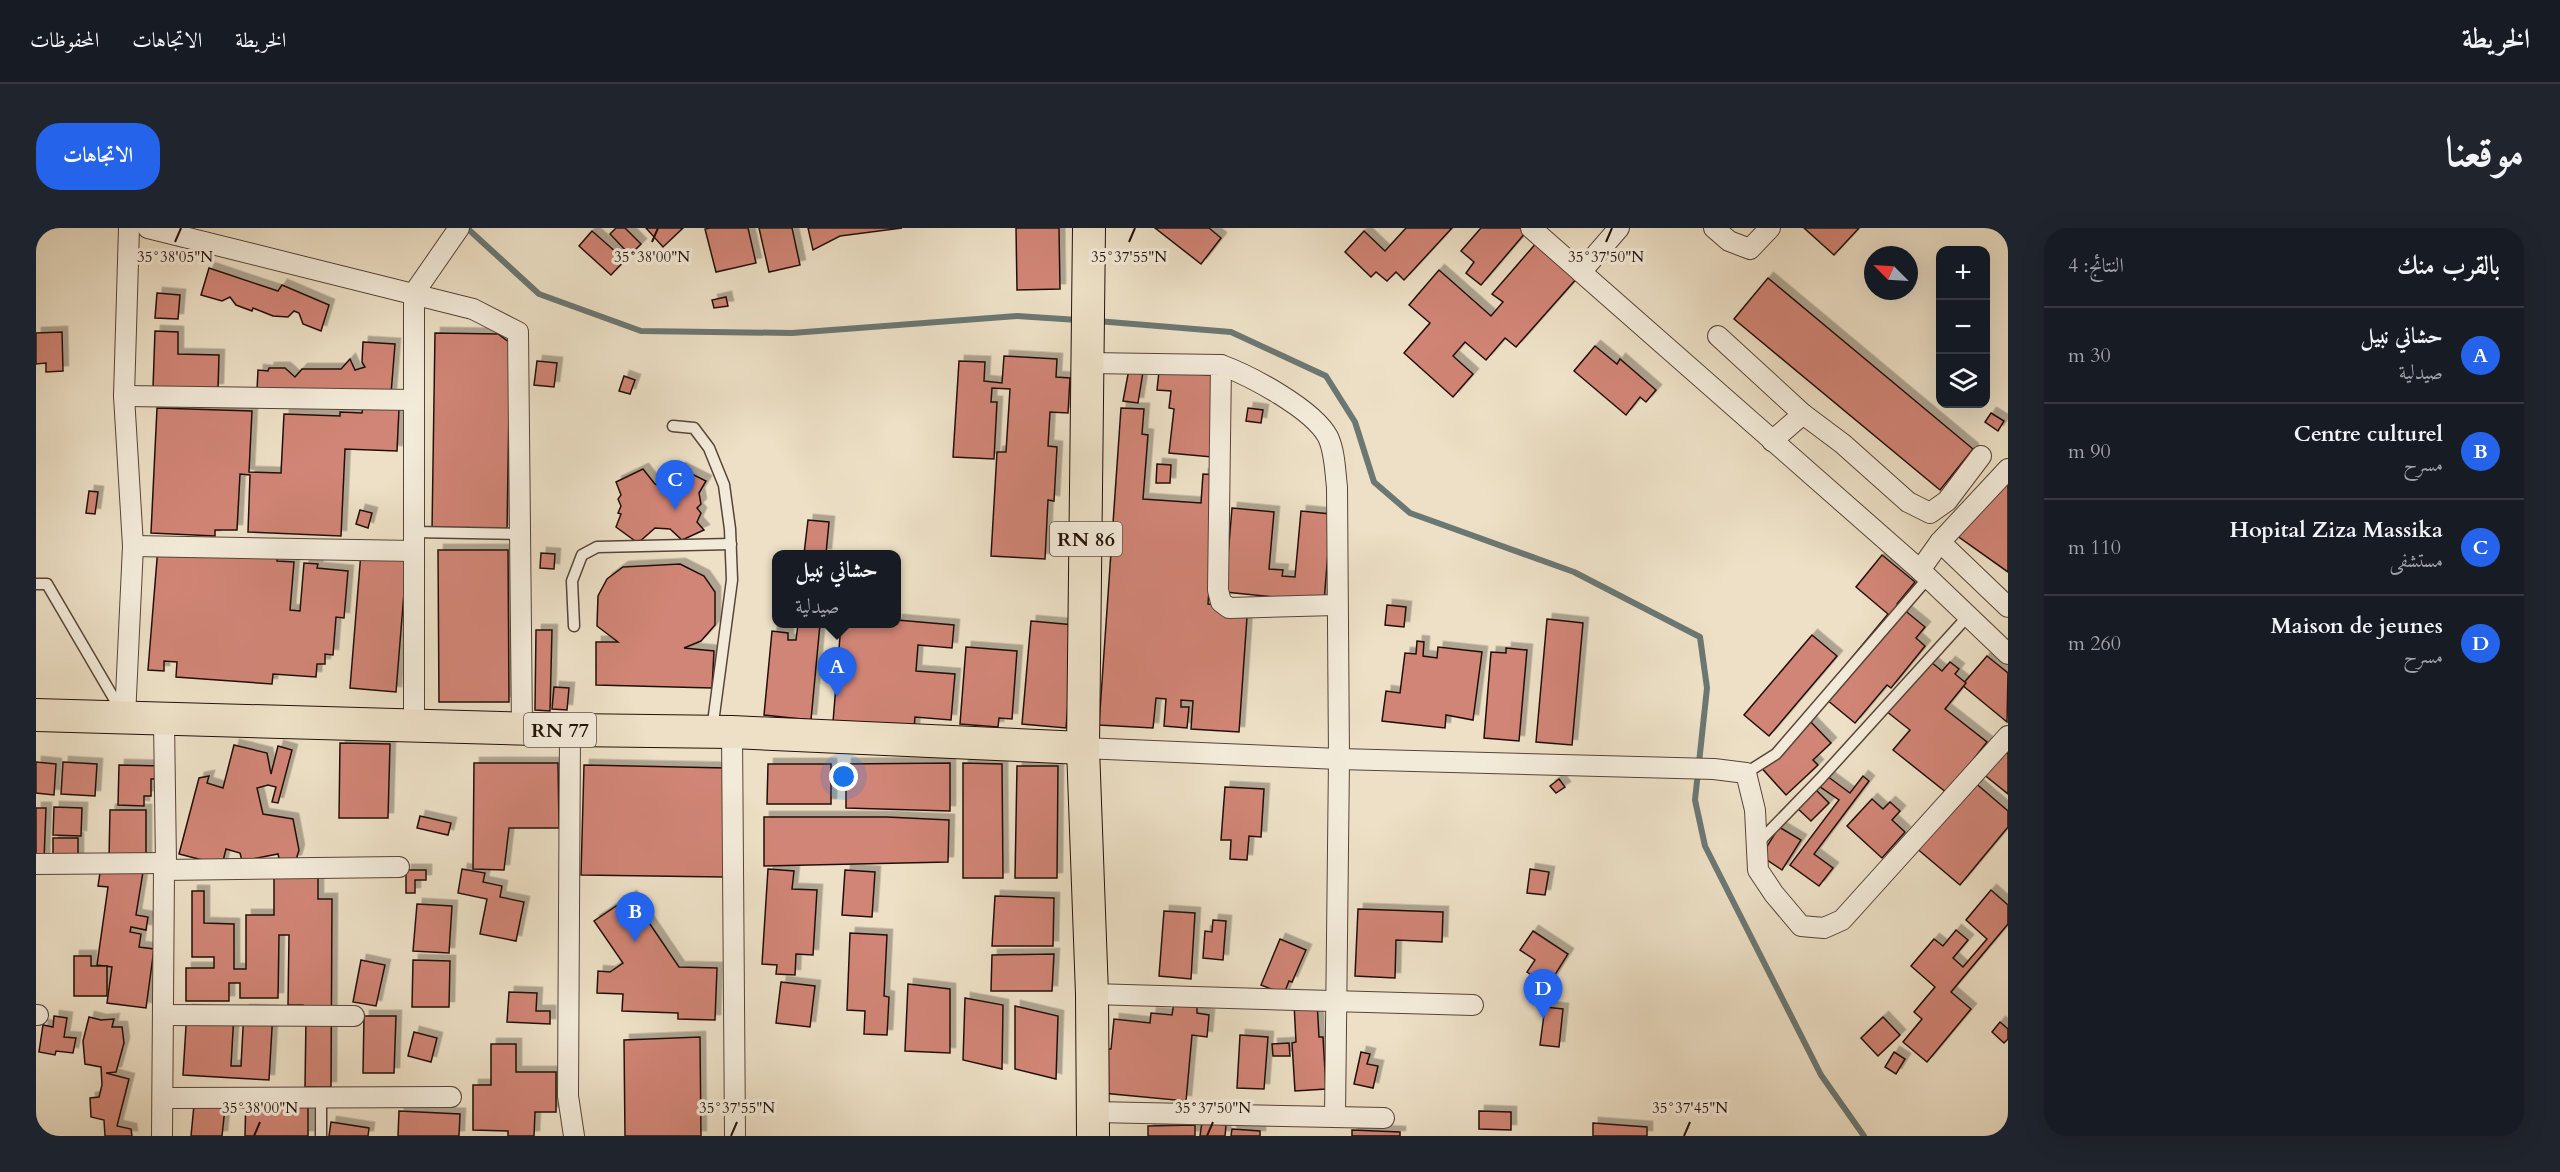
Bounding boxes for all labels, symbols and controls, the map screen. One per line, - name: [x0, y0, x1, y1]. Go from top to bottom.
- text: الخريطة: [2462, 20, 2530, 58]
- text: المحفوظات: [30, 26, 99, 55]
- text: الاتجاهات: [132, 26, 202, 55]
- text: الخريطة: [235, 26, 286, 55]
- button: الاتجاهات: [36, 123, 160, 190]
- text: موقعنا: [2446, 124, 2524, 181]
- north arrow: [1864, 246, 1918, 300]
- map controls: [1936, 246, 1990, 408]
- button: +: [1936, 246, 1990, 300]
- text: 35°38'05"N: [137, 247, 213, 267]
- text: 35°38'00"N: [614, 247, 690, 267]
- text: 35°37'55"N: [1091, 247, 1167, 267]
- text: 35°37'50"N: [1568, 247, 1644, 267]
- text: بالقرب منك: [2397, 248, 2500, 283]
- text: النتائج: 4: [2068, 252, 2124, 279]
- button: −: [1936, 300, 1990, 354]
- text: حشاني نبيل: [2360, 321, 2443, 351]
- text: 30 m: [2068, 342, 2111, 369]
- text: A: [2473, 342, 2488, 369]
- button: layers: [1936, 354, 1990, 408]
- text: صيدلية: [2399, 359, 2443, 386]
- text: Centre culturel: [2294, 419, 2443, 449]
- text: 90 m: [2068, 438, 2111, 465]
- text: B: [2473, 438, 2488, 465]
- text: مسرح: [2403, 451, 2443, 478]
- pin: C: [656, 460, 694, 510]
- text: Hopital Ziza Massika: [2230, 515, 2443, 545]
- road number: RN 86: [1050, 522, 1122, 556]
- text: 110 m: [2068, 534, 2121, 561]
- text: C: [2473, 534, 2488, 561]
- text: مستشفى: [2390, 547, 2443, 574]
- popup: [772, 550, 901, 628]
- text: حشاني نبيل: [795, 555, 878, 585]
- text: صيدلية: [795, 593, 839, 620]
- text: Maison de jeunes: [2270, 611, 2443, 641]
- text: 260 m: [2068, 630, 2121, 657]
- text: D: [2472, 630, 2489, 657]
- text: مسرح: [2403, 643, 2443, 670]
- pin: A: [818, 648, 856, 697]
- road number: RN 77: [524, 713, 596, 747]
- your location: [829, 762, 858, 791]
- pin: B: [616, 892, 654, 942]
- pin: D: [1524, 970, 1562, 1019]
- text: 35°38'00"N: [222, 1098, 298, 1118]
- text: 35°37'55"N: [699, 1098, 775, 1118]
- text: 35°37'50"N: [1175, 1098, 1251, 1118]
- text: 35°37'45"N: [1652, 1098, 1728, 1118]

